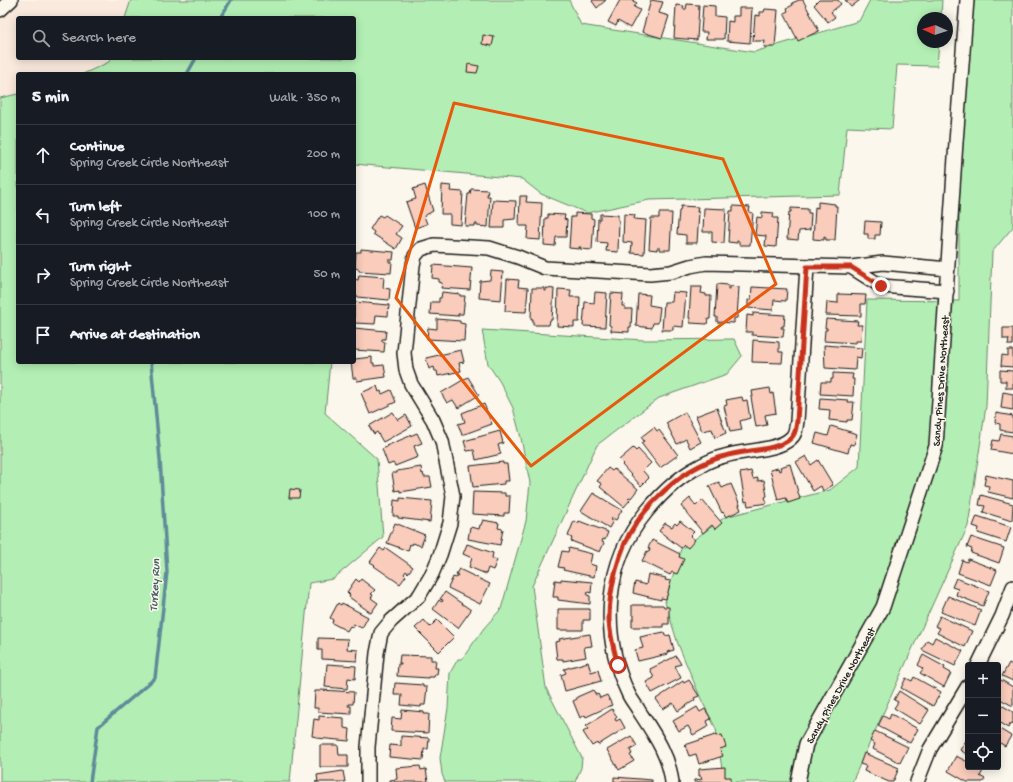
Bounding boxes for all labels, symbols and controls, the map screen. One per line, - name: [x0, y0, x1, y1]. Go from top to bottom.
- north arrow: [917, 12, 953, 48]
- search box: [16, 16, 356, 60]
- icon: search: [30, 27, 52, 49]
- text: Search here: [62, 29, 136, 47]
- text: 5 min: [32, 88, 69, 108]
- text: Walk · 350 m: [270, 91, 340, 106]
- text: Continue: [70, 138, 124, 156]
- icon: ahead: [32, 144, 54, 166]
- text: 200 m: [307, 147, 340, 162]
- text: Spring Creek Circle Northeast: [70, 156, 228, 171]
- text: Turn left: [70, 198, 121, 216]
- icon: left: [32, 204, 54, 226]
- text: 100 m: [308, 207, 340, 222]
- text: Spring Creek Circle Northeast: [70, 216, 228, 231]
- text: Turn right: [70, 258, 130, 276]
- icon: right: [32, 264, 54, 286]
- text: 50 m: [313, 267, 340, 282]
- text: Spring Creek Circle Northeast: [70, 276, 228, 291]
- route end: [872, 277, 890, 295]
- street label: Sandy Pines Drive Northeast: [931, 314, 953, 447]
- icon: arrive: [32, 324, 54, 346]
- text: Arrive at destination: [70, 326, 200, 344]
- water label: Turkey Run: [148, 558, 164, 612]
- street label: Sandy Pines Drive Northeast: [805, 624, 879, 746]
- route start: [609, 656, 627, 674]
- map controls: [965, 662, 1001, 770]
- button: +: [965, 662, 1001, 698]
- button: −: [965, 698, 1001, 734]
- button: locate: [965, 734, 1001, 770]

